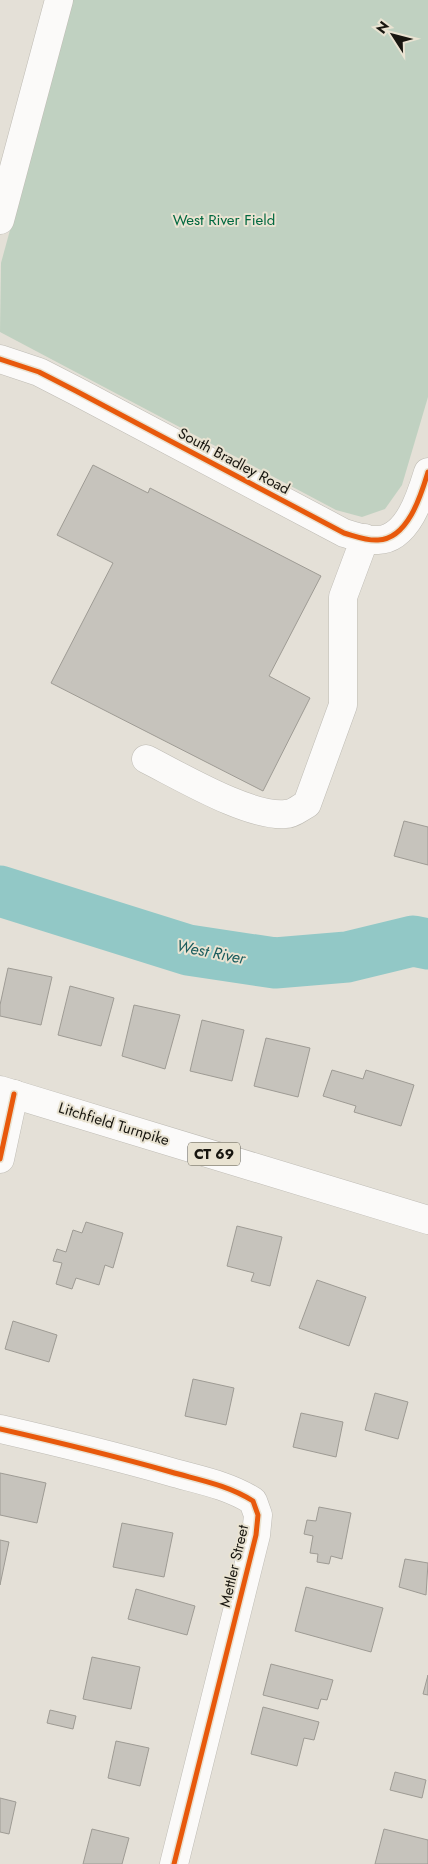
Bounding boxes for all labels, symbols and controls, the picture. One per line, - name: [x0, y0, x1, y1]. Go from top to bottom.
- north arrow: [368, 10, 418, 60]
- text: N: [371, 17, 394, 38]
- park label: West River Field: [173, 209, 275, 231]
- street label: South Bradley Road: [174, 422, 294, 500]
- water label: West River: [175, 934, 249, 970]
- street label: Litchfield Turnpike: [56, 1097, 172, 1151]
- road number: CT 69: [188, 1142, 240, 1166]
- street label: Mettler Street: [214, 1522, 254, 1609]

